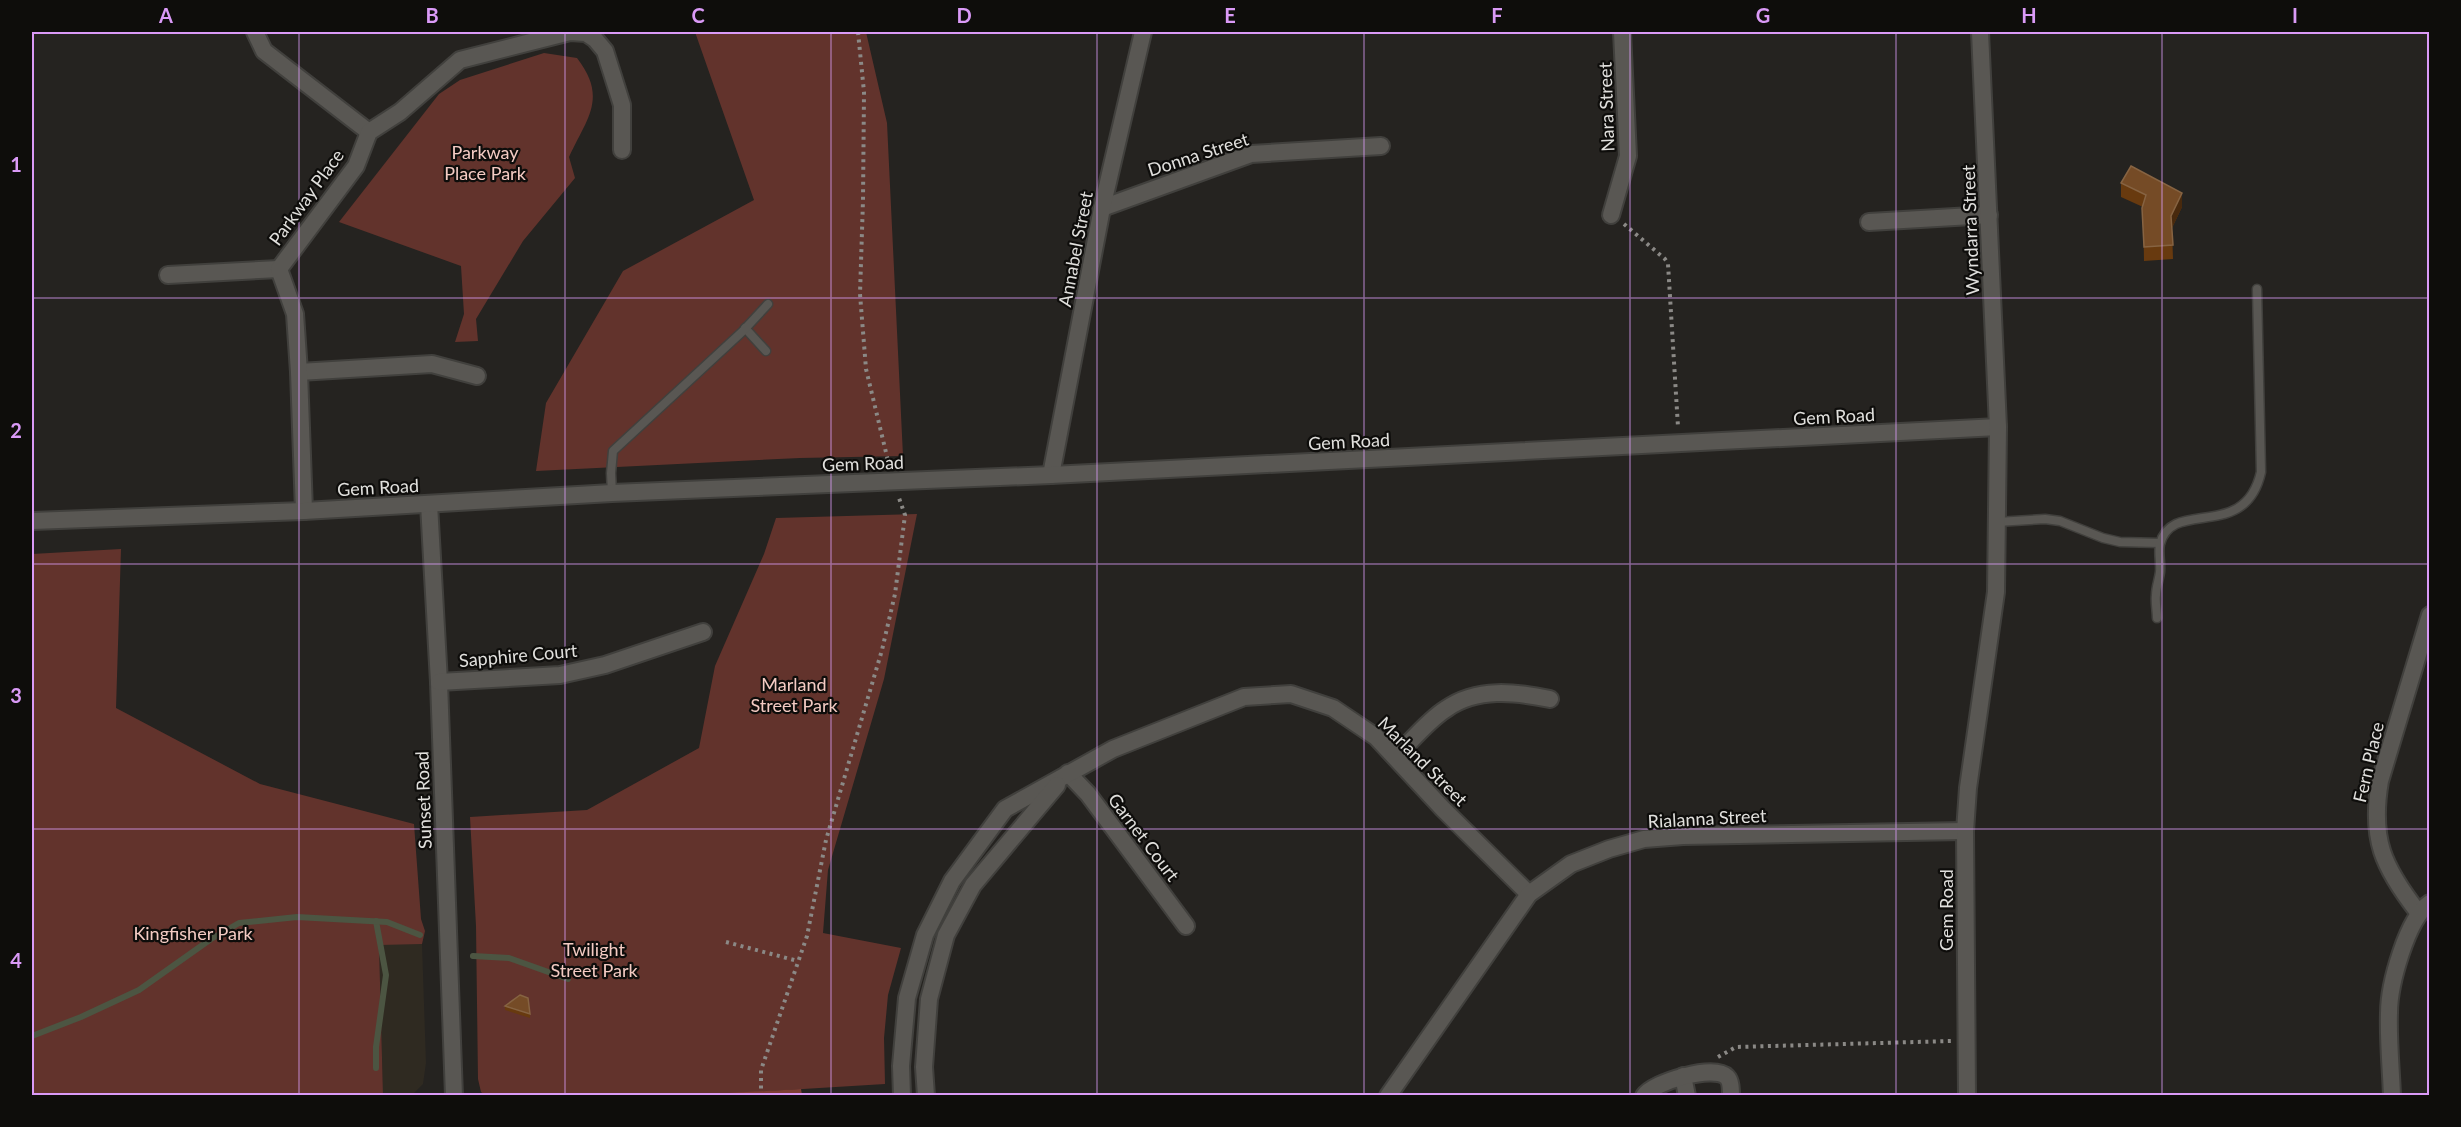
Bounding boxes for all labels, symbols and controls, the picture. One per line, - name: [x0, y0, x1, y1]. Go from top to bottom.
- text: A: [158, 3, 173, 27]
- text: B: [425, 3, 439, 27]
- text: C: [691, 3, 705, 27]
- text: D: [956, 3, 972, 27]
- text: E: [1224, 3, 1236, 27]
- text: F: [1491, 3, 1503, 27]
- text: G: [1756, 3, 1770, 27]
- text: H: [2021, 3, 2037, 27]
- text: I: [2292, 3, 2298, 27]
- street label: Nara Street: [1593, 61, 1619, 152]
- street label: Donna Street: [1145, 127, 1252, 181]
- park label: Parkway Place Park: [444, 141, 527, 184]
- street label: Parkway Place: [264, 145, 348, 249]
- text: 1: [10, 152, 22, 176]
- street label: Wyndarra Street: [1957, 164, 1983, 296]
- street label: Annabel Street: [1053, 189, 1097, 309]
- street label: Gem Road: [1793, 403, 1875, 429]
- text: 2: [10, 418, 22, 442]
- street label: Gem Road: [1308, 428, 1390, 454]
- street label: Gem Road: [822, 451, 904, 475]
- street label: Gem Road: [337, 474, 419, 500]
- street label: Sapphire Court: [458, 639, 579, 671]
- park label: Marland Street Park: [750, 673, 838, 716]
- text: 3: [10, 683, 22, 707]
- street label: Marland Street: [1374, 712, 1473, 811]
- street label: Fern Place: [2348, 720, 2388, 804]
- street label: Sunset Road: [410, 751, 436, 849]
- street label: Garnet Court: [1104, 789, 1184, 886]
- street label: Rialanna Street: [1647, 804, 1767, 832]
- street label: Gem Road: [1935, 869, 1957, 951]
- park label: Kingfisher Park: [133, 922, 253, 944]
- park label: Twilight Street Park: [550, 938, 638, 981]
- text: 4: [10, 948, 22, 972]

